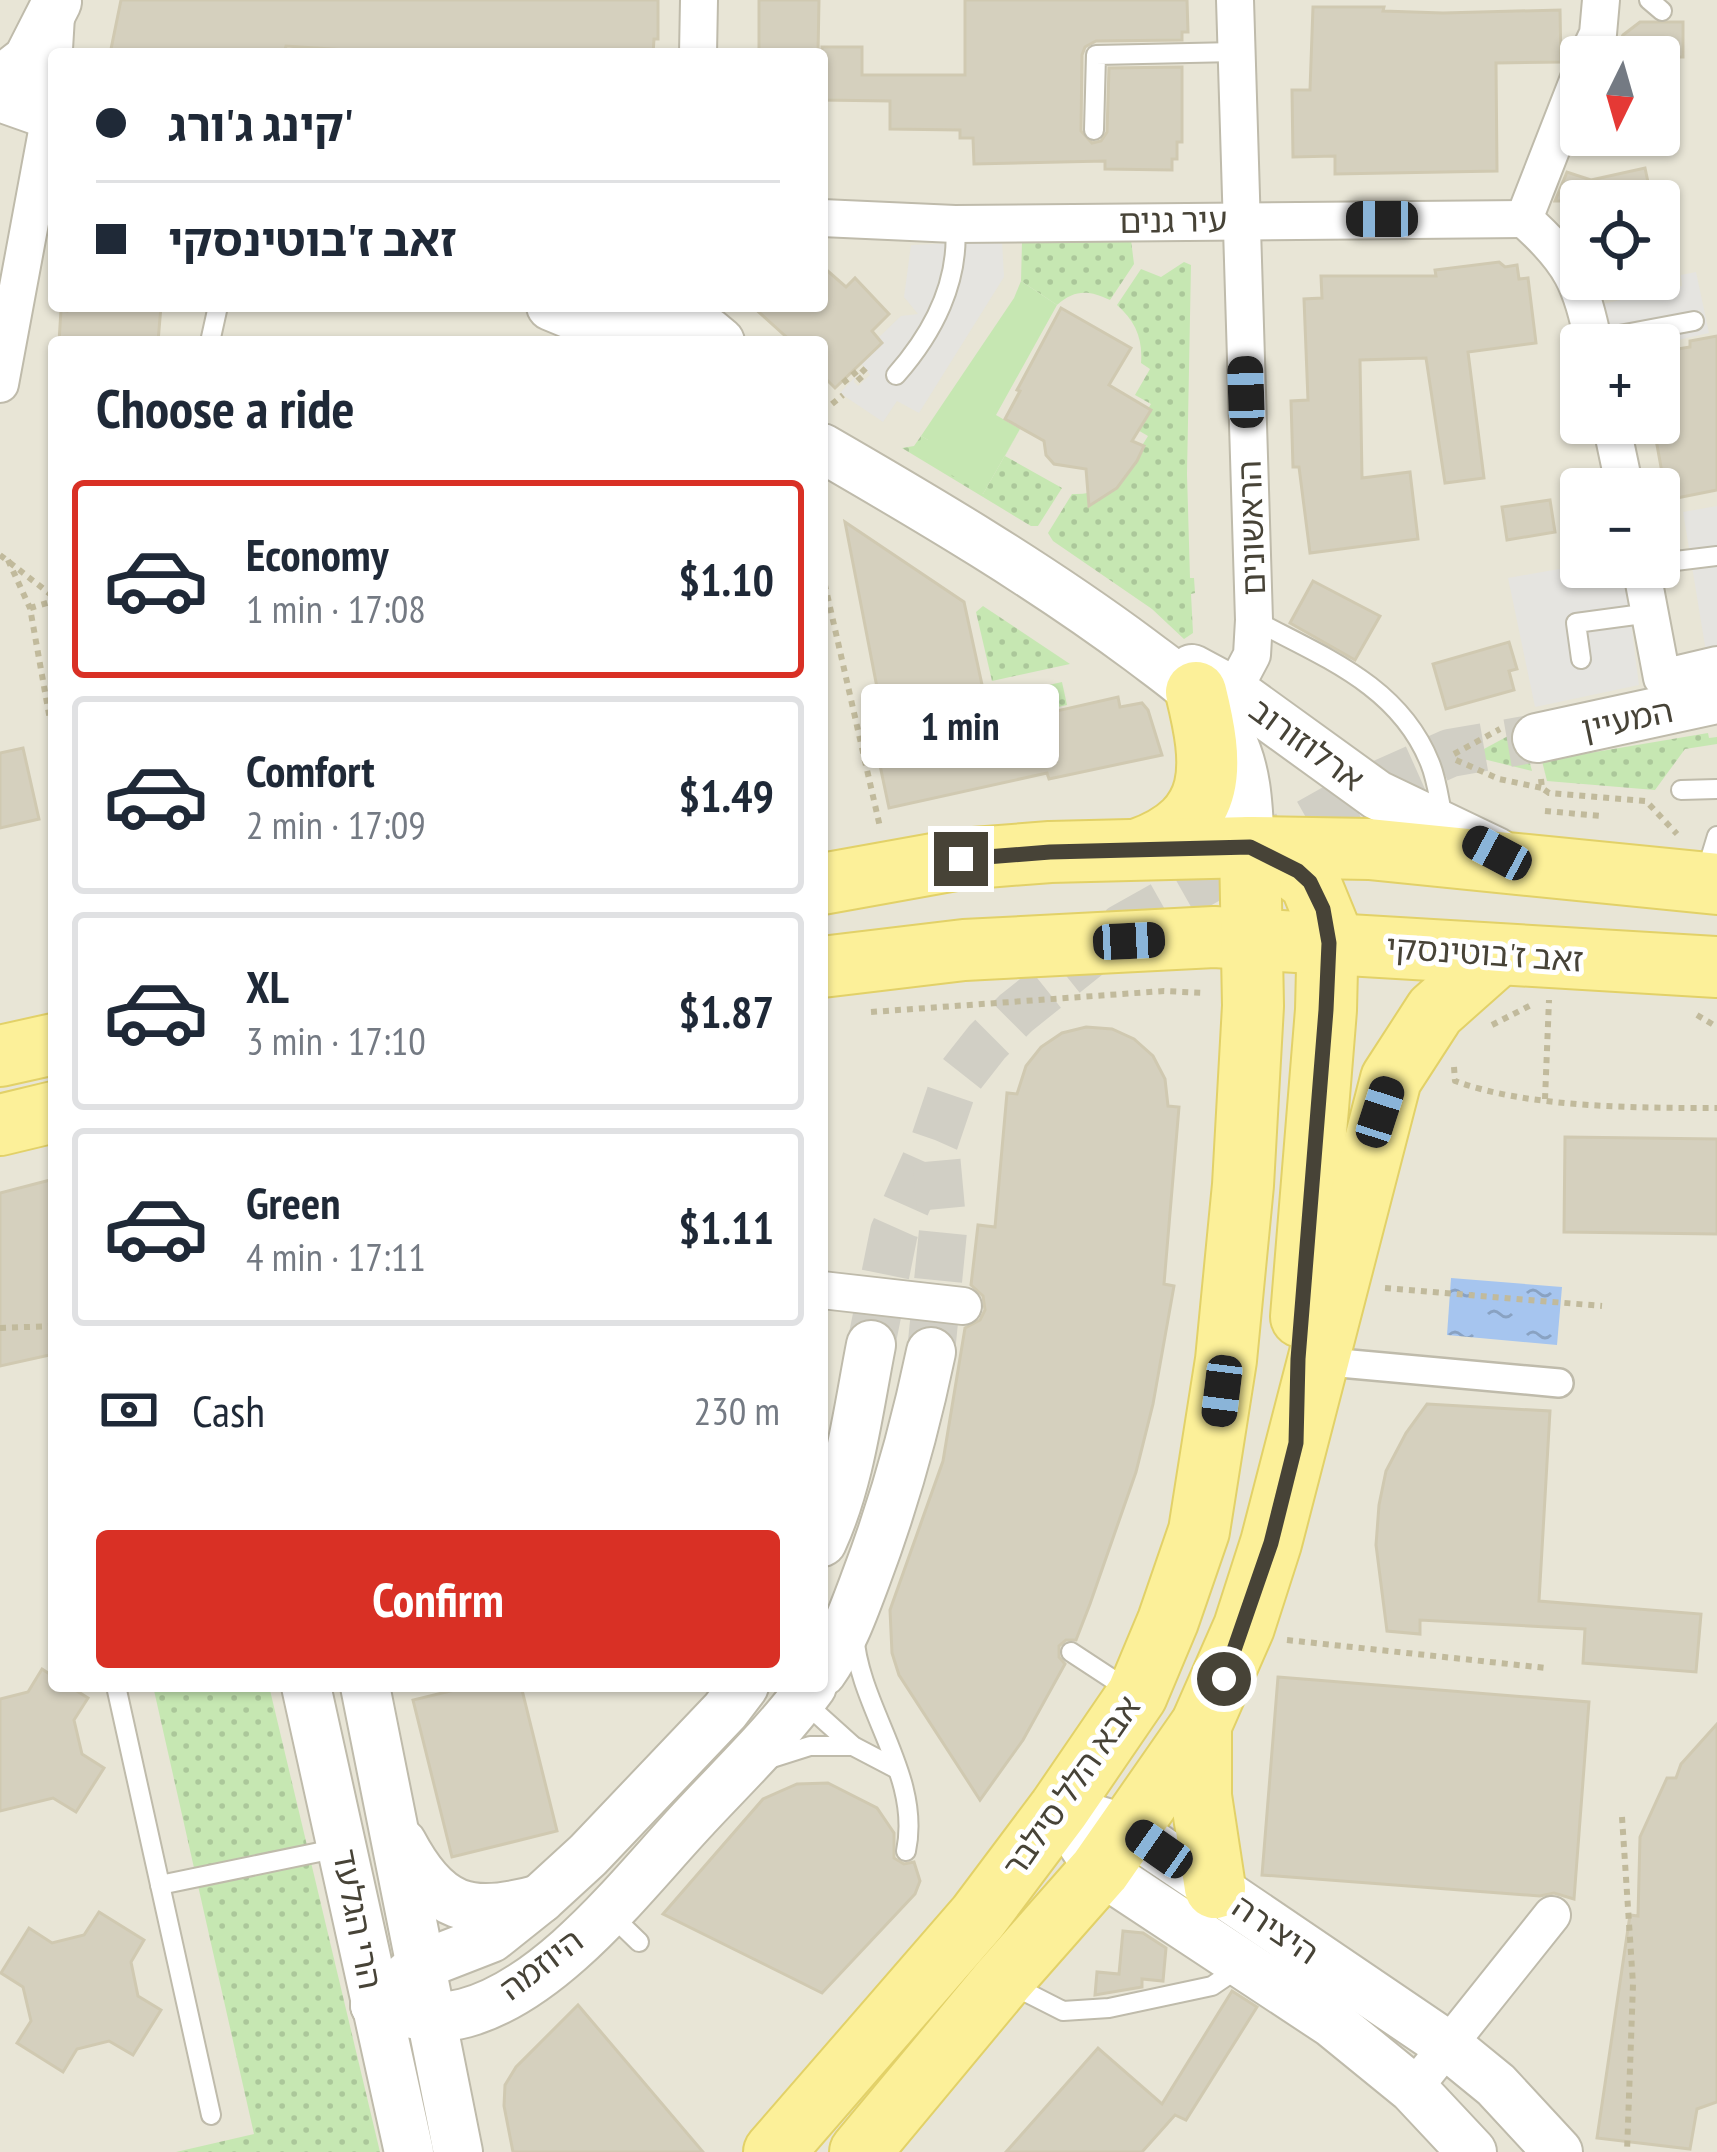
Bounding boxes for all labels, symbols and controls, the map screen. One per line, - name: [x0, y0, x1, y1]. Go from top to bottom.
- north arrow: [1560, 36, 1680, 156]
- map controls: [1560, 36, 1680, 588]
- text: קינג ג'ורג': [168, 95, 354, 153]
- button: locate: [1560, 180, 1680, 300]
- street label: עיר גנים: [1118, 197, 1228, 242]
- car: [1346, 201, 1418, 237]
- text: זאב ז'בוטינסקי: [168, 210, 457, 268]
- button: +: [1560, 324, 1680, 444]
- car: [1227, 355, 1265, 429]
- text: Choose a ride: [96, 373, 355, 443]
- street label: הראשונים: [1227, 460, 1274, 596]
- button: −: [1560, 468, 1680, 588]
- icon: car: [102, 525, 210, 633]
- text: Economy: [246, 525, 389, 583]
- text: $1.10: [678, 550, 774, 608]
- text: 1 min · 17:08: [246, 583, 426, 634]
- callout: 1 min: [862, 685, 1060, 769]
- street label: ארלוזורוב: [1241, 688, 1373, 800]
- street label: המעיין: [1577, 688, 1677, 749]
- text: 1 min: [921, 700, 999, 751]
- icon: car: [102, 741, 210, 849]
- text: Comfort: [246, 741, 375, 799]
- text: $1.49: [678, 766, 774, 824]
- text: 2 min · 17:09: [246, 799, 426, 850]
- car: [1457, 820, 1537, 886]
- route end: [934, 832, 988, 886]
- car: [1092, 921, 1166, 961]
- street label: זאב ז'בוטינסקי: [1385, 924, 1585, 981]
- icon: car: [102, 957, 210, 1065]
- text: XL: [246, 957, 289, 1015]
- text: $1.87: [678, 982, 774, 1040]
- text: 3 min · 17:10: [246, 1015, 426, 1066]
- car: [1352, 1072, 1408, 1152]
- icon: car: [102, 1173, 210, 1281]
- text: Green: [246, 1173, 341, 1231]
- text: $1.11: [678, 1198, 774, 1256]
- text: 4 min · 17:11: [246, 1231, 426, 1282]
- car: [1200, 1353, 1244, 1429]
- icon: cash: [96, 1377, 162, 1443]
- text: Cash: [192, 1381, 265, 1439]
- text: 230 m: [694, 1385, 780, 1436]
- button: Confirm: [96, 1530, 780, 1668]
- route start: [1197, 1652, 1251, 1706]
- street label: אבא הלל סילבר: [992, 1687, 1149, 1885]
- car: [1119, 1814, 1199, 1884]
- street label: הרי הגלעד: [324, 1845, 393, 1993]
- street label: היצירה: [1225, 1884, 1328, 1973]
- street label: היוזמה: [490, 1918, 591, 2009]

